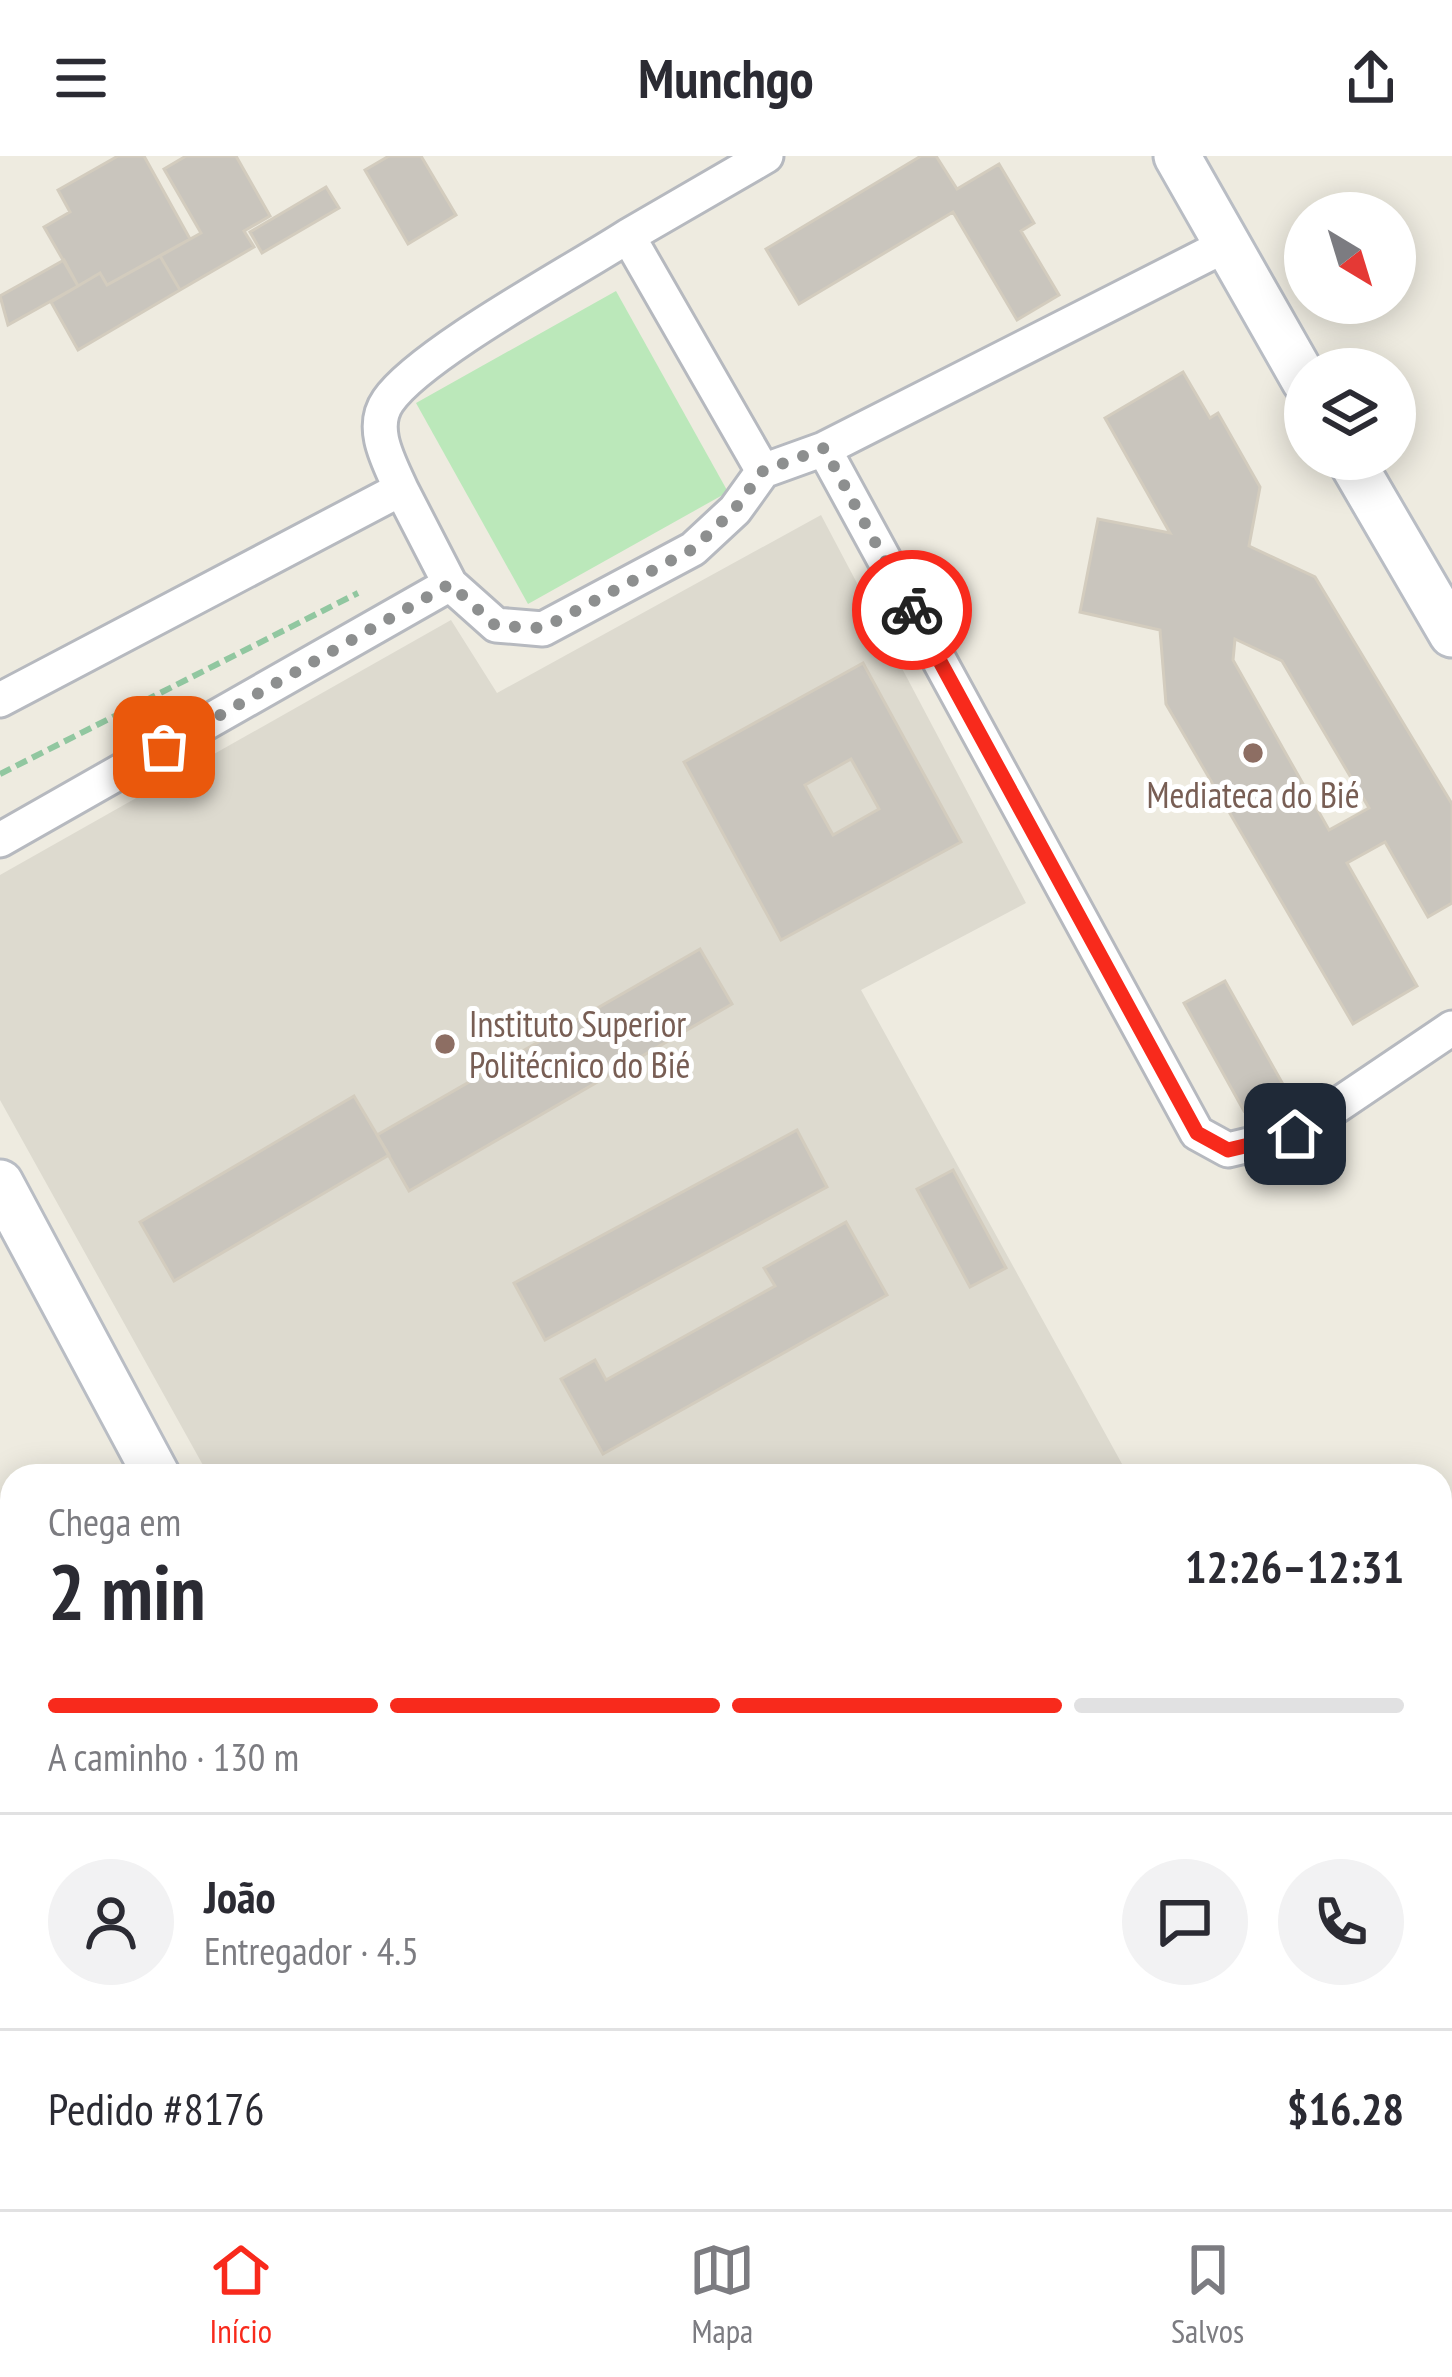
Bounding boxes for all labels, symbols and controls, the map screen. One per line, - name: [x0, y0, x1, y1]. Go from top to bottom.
- text: Munchgo: [638, 43, 814, 113]
- icon: menu: [48, 45, 114, 111]
- icon: share: [1338, 45, 1404, 111]
- north arrow: [1284, 192, 1416, 324]
- map controls: [1284, 192, 1416, 480]
- button: layers: [1284, 348, 1416, 480]
- courier: [852, 550, 972, 670]
- icon: bike: [879, 577, 945, 643]
- pin: [113, 696, 215, 798]
- icon: bag: [131, 714, 197, 780]
- marker: Mediateca do Bié: [1240, 740, 1266, 766]
- place label: Mediateca do Bié: [1146, 771, 1360, 818]
- place label: Instituto Superior Politécnico do Bié: [469, 1000, 690, 1088]
- marker: Instituto Superior Politécnico do Bié: [432, 1031, 458, 1057]
- pin: [1244, 1083, 1346, 1185]
- icon: home: [1262, 1101, 1328, 1167]
- text: Chega em: [48, 1496, 181, 1547]
- text: 12:26–12:31: [1185, 1537, 1404, 1595]
- text: 2 min: [48, 1541, 206, 1642]
- text: A caminho · 130 m: [48, 1731, 299, 1782]
- button: person: [48, 1859, 174, 1985]
- button: chat: [1122, 1859, 1248, 1985]
- button: phone: [1278, 1859, 1404, 1985]
- text: João: [204, 1867, 276, 1925]
- text: Entregador · 4.5: [204, 1925, 419, 1976]
- text: Pedido #8176: [48, 2079, 265, 2137]
- text: $16.28: [1287, 2079, 1404, 2137]
- tab: Início: [208, 2237, 274, 2352]
- tab: Mapa: [689, 2237, 755, 2352]
- tab: Salvos: [1171, 2237, 1244, 2352]

